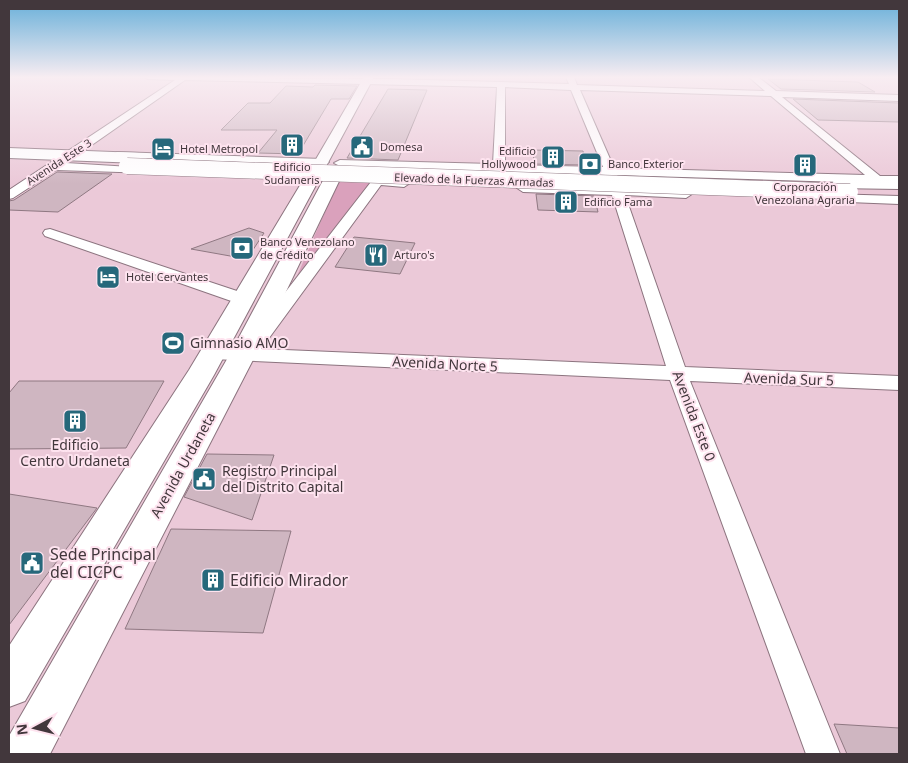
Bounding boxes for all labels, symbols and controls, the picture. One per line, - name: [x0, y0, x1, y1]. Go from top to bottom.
- building icon: Edificio Sudameris: [279, 132, 305, 158]
- public building icon: Domesa: [349, 134, 375, 160]
- street label: Avenida Este 3: [23, 135, 94, 188]
- hotel icon: Hotel Metropol: [150, 136, 176, 162]
- place label: Domesa: [380, 139, 423, 154]
- place label: Hotel Metropol: [180, 141, 258, 156]
- place label: Edificio Hollywood: [481, 143, 536, 171]
- building icon: Edificio Hollywood: [540, 144, 566, 170]
- bank icon: Banco Exterior: [577, 151, 603, 177]
- building icon: Corporación Venezolana Agraria: [792, 152, 818, 178]
- place label: Banco Exterior: [608, 156, 684, 171]
- place label: Edificio Sudameris: [265, 159, 319, 187]
- street label: Elevado de la Fuerzas Armadas: [394, 169, 554, 190]
- place label: Corporación Venezolana Agraria: [755, 179, 855, 207]
- building icon: Edificio Fama: [553, 189, 579, 215]
- place label: Edificio Fama: [584, 194, 652, 209]
- place label: Banco Venezolano de Crédito: [260, 234, 355, 262]
- bank icon: Banco Venezolano de Crédito: [229, 235, 255, 261]
- restaurant icon: Arturo's: [363, 242, 389, 268]
- place label: Arturo's: [394, 247, 435, 262]
- hotel icon: Hotel Cervantes: [95, 264, 121, 290]
- place label: Hotel Cervantes: [126, 269, 208, 284]
- sports icon: Gimnasio AMO: [160, 330, 186, 356]
- place label: Gimnasio AMO: [190, 333, 288, 352]
- street label: Avenida Norte 5: [392, 351, 498, 376]
- street label: Avenida Sur 5: [744, 367, 834, 390]
- street label: Avenida Este 0: [668, 368, 720, 464]
- building icon: Edificio Centro Urdaneta: [62, 408, 88, 434]
- street label: Avenida Urdaneta: [146, 409, 219, 521]
- place label: Edificio Centro Urdaneta: [20, 435, 130, 470]
- place label: Registro Principal del Distrito Capital: [222, 461, 343, 496]
- public building icon: Registro Principal del Distrito Capital: [191, 466, 217, 492]
- place label: Sede Principal del CICPC: [50, 543, 156, 583]
- public building icon: Sede Principal del CICPC: [19, 550, 45, 576]
- building icon: Edificio Mirador: [200, 567, 226, 593]
- place label: Edificio Mirador: [230, 569, 349, 591]
- north arrow: [10, 703, 60, 753]
- text: N: [11, 723, 32, 736]

